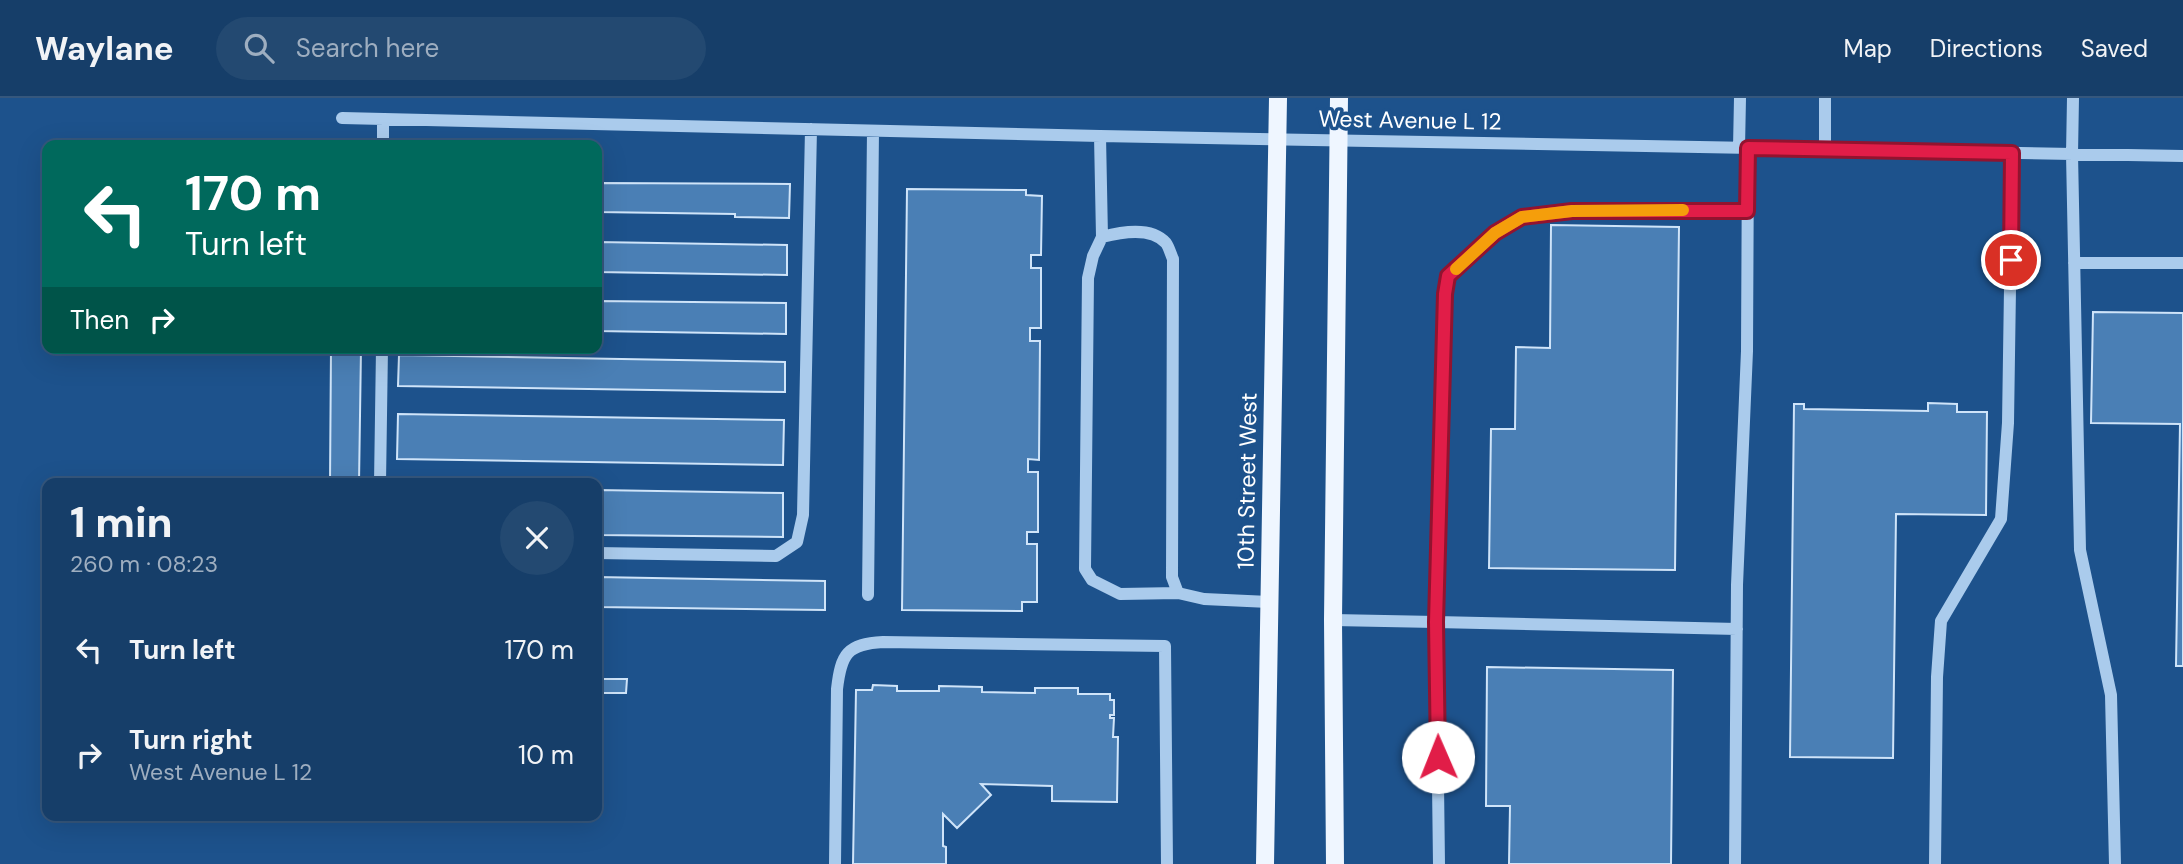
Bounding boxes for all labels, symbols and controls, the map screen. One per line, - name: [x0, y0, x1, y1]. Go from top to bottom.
- search box: [216, 17, 706, 80]
- text: Waylane: [35, 27, 174, 70]
- icon: search: [240, 29, 278, 67]
- text: Search here: [296, 31, 439, 65]
- text: Map: [1844, 33, 1892, 64]
- text: Directions: [1930, 33, 2043, 64]
- text: Saved: [2081, 33, 2148, 64]
- street label: West Avenue L 12: [1318, 103, 1502, 137]
- text: 170 m: [185, 161, 321, 225]
- icon: left: [70, 168, 161, 259]
- text: Turn left: [185, 223, 307, 265]
- pin: [1981, 230, 2041, 290]
- icon: arrive: [1992, 241, 2030, 279]
- icon: right: [143, 301, 181, 339]
- text: Then: [70, 303, 129, 337]
- street label: 10th Street West: [1230, 392, 1264, 570]
- text: 1 min: [70, 495, 173, 550]
- button: close: [500, 501, 574, 575]
- text: 260 m · 08:23: [70, 549, 218, 579]
- icon: left: [70, 631, 108, 669]
- text: Turn left: [129, 633, 236, 667]
- text: 170 m: [505, 633, 574, 667]
- position arrow: [1401, 720, 1475, 794]
- text: Turn right: [129, 723, 253, 757]
- icon: right: [70, 736, 108, 774]
- text: 10 m: [518, 738, 574, 772]
- text: West Avenue L 12: [129, 757, 312, 787]

